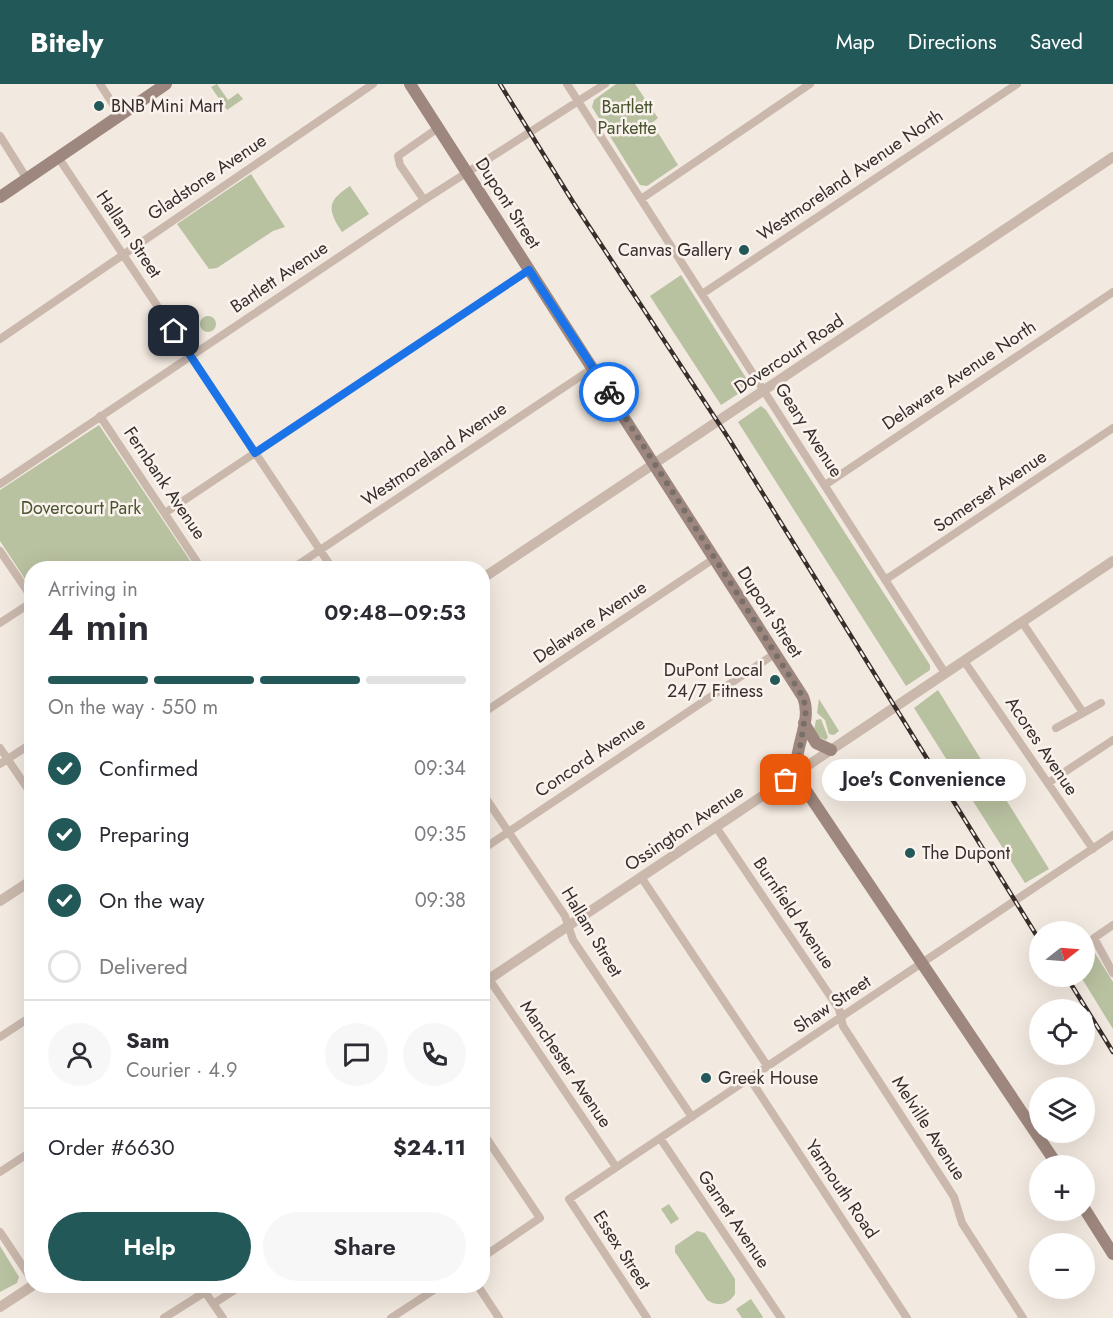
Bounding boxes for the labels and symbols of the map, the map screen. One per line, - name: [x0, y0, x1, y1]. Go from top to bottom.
- place label: BNB Mini Mart: [111, 93, 224, 119]
- park label: Bartlett Parkette: [598, 94, 657, 141]
- marker: BNB Mini Mart: [92, 99, 106, 113]
- street label: Westmoreland Avenue North: [752, 103, 948, 247]
- street label: Gladstone Avenue: [142, 127, 272, 227]
- street label: Dupont Street: [469, 152, 548, 254]
- street label: Hallam Street: [90, 185, 168, 284]
- street label: Bartlett Avenue: [225, 235, 333, 319]
- place label: Canvas Gallery: [618, 237, 732, 263]
- marker: Canvas Gallery: [737, 243, 751, 257]
- pin: [148, 305, 199, 356]
- street label: Dovercourt Road: [729, 308, 849, 400]
- street label: Delaware Avenue North: [877, 314, 1041, 436]
- courier: [579, 362, 639, 422]
- street label: Geary Avenue: [769, 378, 849, 482]
- street label: Westmoreland Avenue: [356, 396, 512, 512]
- street label: Fernbank Avenue: [118, 421, 212, 545]
- street label: Somerset Avenue: [928, 443, 1052, 539]
- park label: Dovercourt Park: [21, 495, 141, 521]
- street label: Dupont Street: [731, 561, 810, 663]
- street label: Delaware Avenue: [528, 574, 652, 670]
- place label: DuPont Local 24/7 Fitness: [664, 657, 763, 704]
- marker: DuPont Local 24/7 Fitness: [768, 673, 782, 687]
- street label: Acores Avenue: [999, 691, 1085, 801]
- street label: Concord Avenue: [530, 710, 650, 804]
- pin: [760, 754, 811, 805]
- callout: Joe's Convenience: [822, 759, 1026, 801]
- street label: Ossington Avenue: [619, 779, 749, 877]
- place label: The Dupont: [922, 840, 1011, 866]
- marker: The Dupont: [903, 846, 917, 860]
- street label: Burnfield Avenue: [747, 852, 841, 974]
- street label: Hallam Street: [555, 882, 629, 982]
- north arrow: [1029, 921, 1095, 987]
- street label: Shaw Street: [788, 968, 876, 1040]
- street label: Manchester Avenue: [514, 995, 618, 1133]
- place label: Greek House: [718, 1065, 818, 1091]
- marker: Greek House: [699, 1071, 713, 1085]
- street label: Melville Avenue: [886, 1071, 972, 1185]
- street label: Yarmouth Road: [799, 1134, 885, 1244]
- street label: Garnet Avenue: [692, 1165, 776, 1273]
- street label: Essex Street: [587, 1205, 658, 1295]

